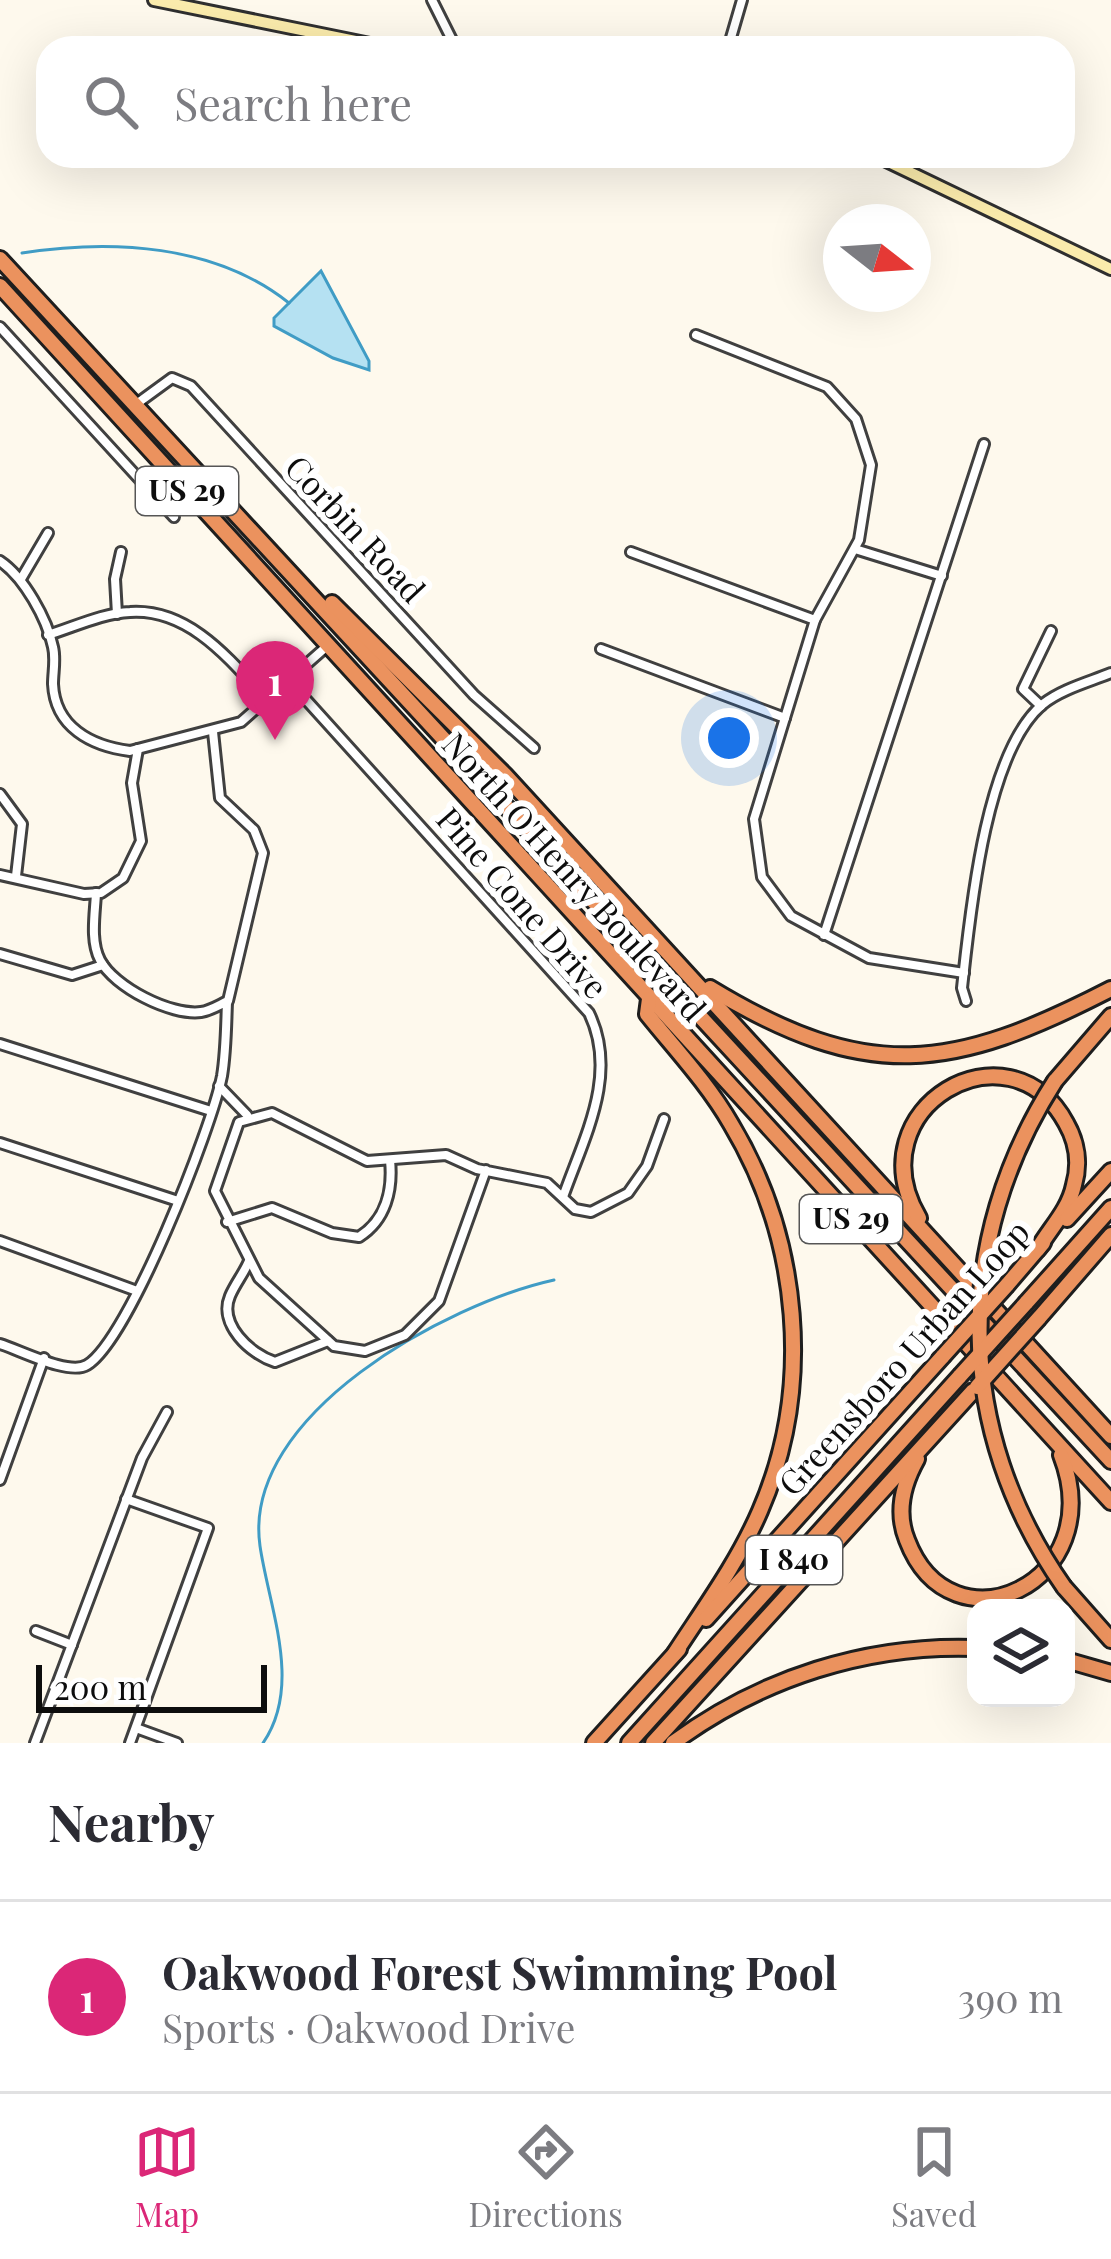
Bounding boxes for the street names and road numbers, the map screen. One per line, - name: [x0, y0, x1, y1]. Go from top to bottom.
- street label: Corbin Road: [277, 445, 436, 611]
- road number: US 29: [136, 467, 238, 515]
- street label: North O'Henry Boulevard: [434, 722, 717, 1029]
- street label: Pine Cone Drive: [428, 797, 619, 1007]
- road number: US 29: [800, 1195, 902, 1243]
- street label: Greensboro Urban Loop: [767, 1210, 1038, 1504]
- road number: I 840: [746, 1536, 842, 1584]

